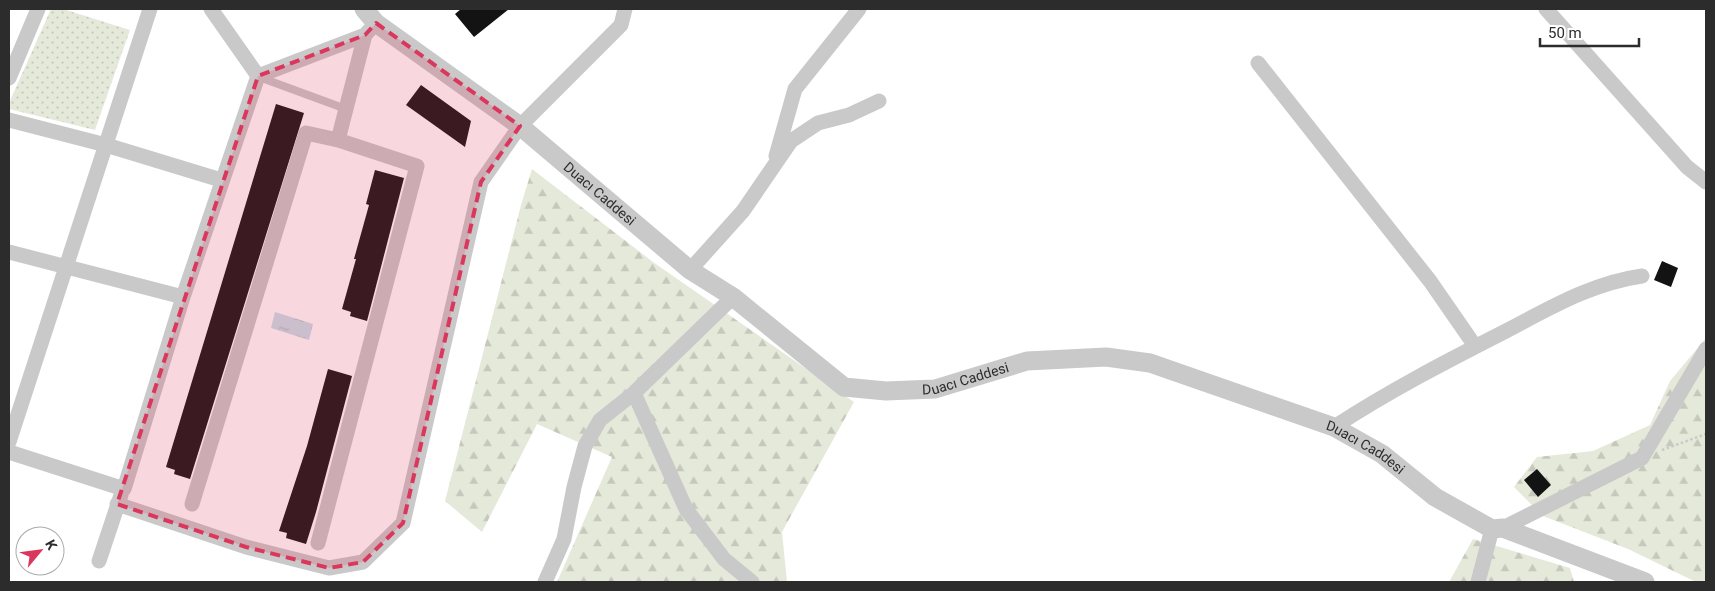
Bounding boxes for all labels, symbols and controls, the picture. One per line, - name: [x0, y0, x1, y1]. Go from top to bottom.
- scale bar: [1540, 15, 1639, 47]
- text: 50 m: [1548, 24, 1582, 42]
- street label: Duacı Caddesi: [560, 159, 639, 229]
- street label: Duacı Caddesi: [922, 359, 1011, 398]
- street label: Duacı Caddesi: [1324, 417, 1408, 477]
- north arrow: [15, 526, 65, 576]
- text: K: [42, 537, 61, 553]

